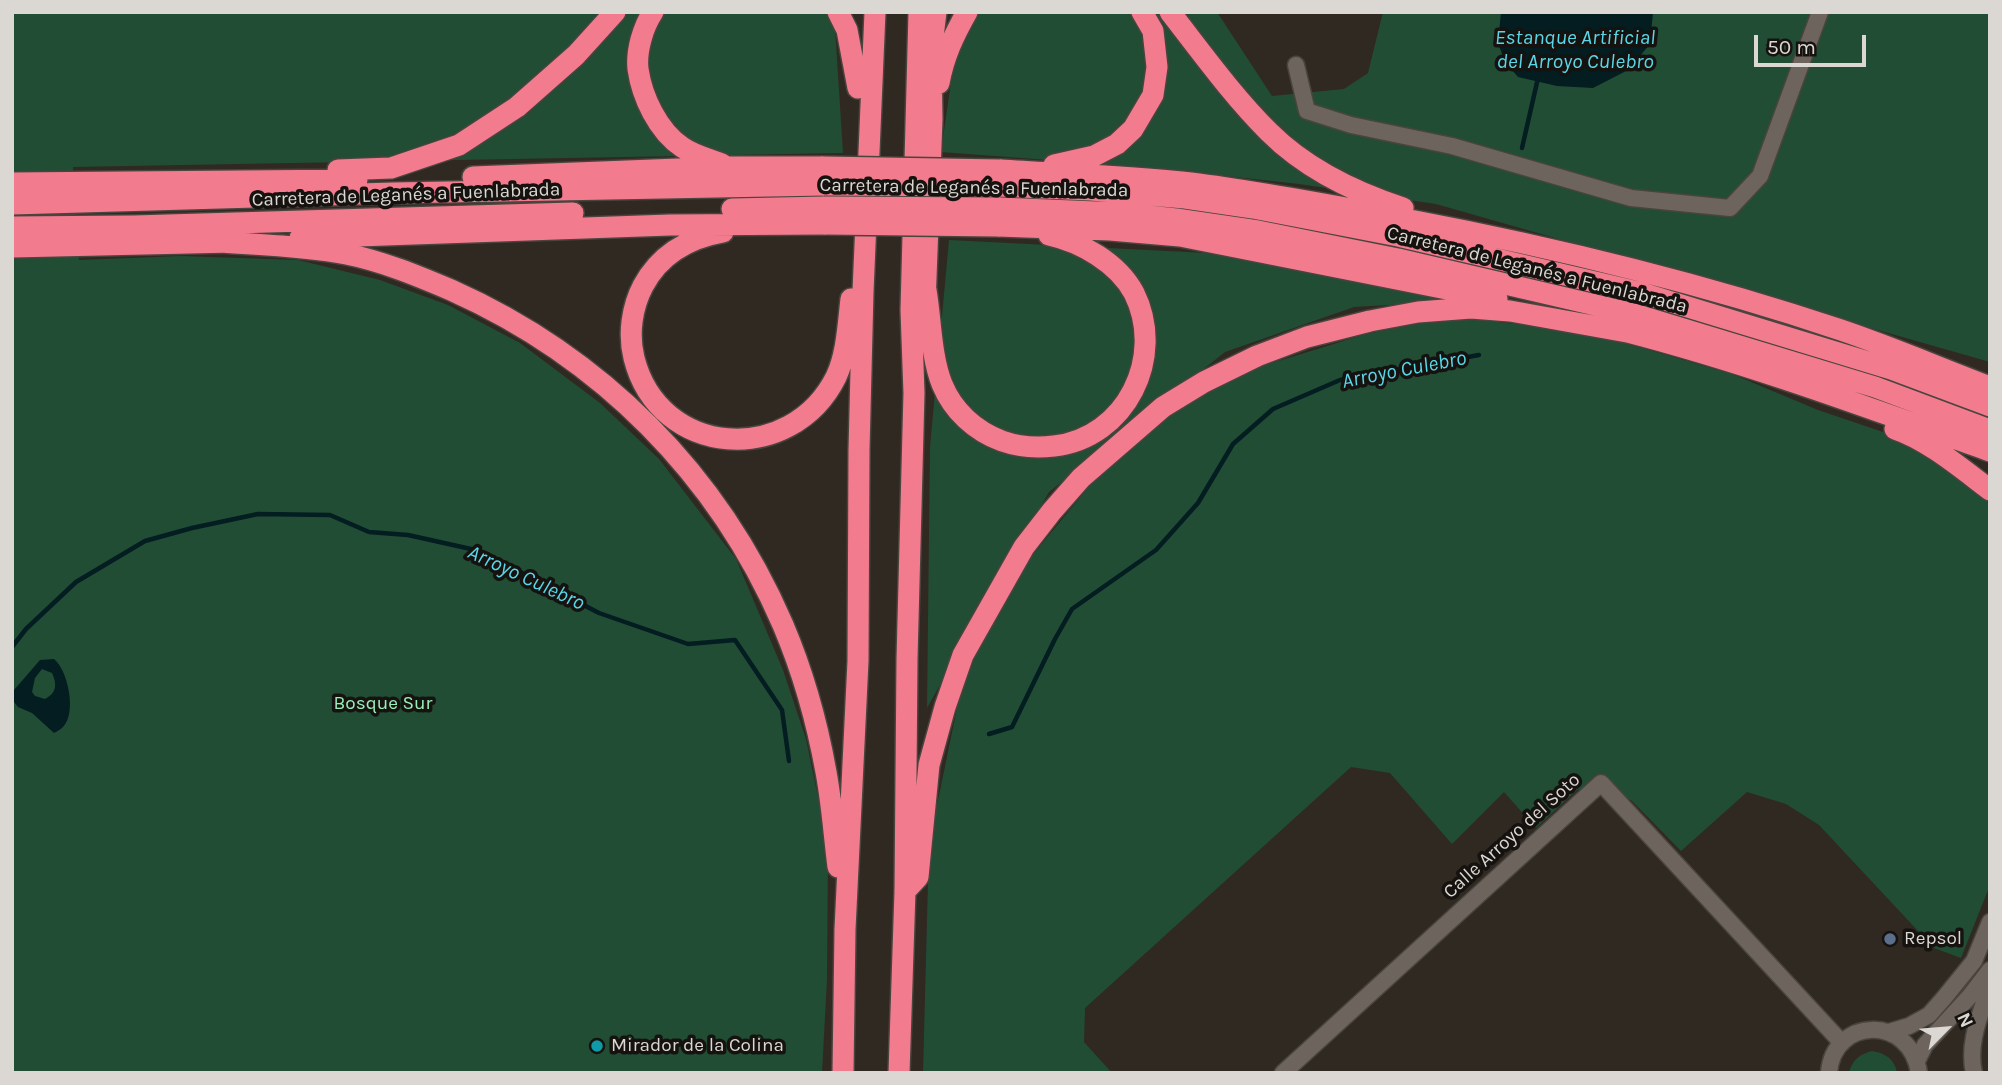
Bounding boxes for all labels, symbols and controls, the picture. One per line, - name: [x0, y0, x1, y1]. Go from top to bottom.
- scale bar: [1757, 21, 1869, 65]
- water label: Estanque Artificial del Arroyo Culebro: [1495, 25, 1655, 75]
- text: 50 m: [1767, 35, 1816, 59]
- street label: Carretera de Leganés a Fuenlabrada: [819, 174, 1129, 202]
- street label: Carretera de Leganés a Fuenlabrada: [251, 178, 561, 212]
- street label: Carretera de Leganés a Fuenlabrada: [1384, 222, 1690, 318]
- water label: Arroyo Culebro: [1340, 346, 1468, 394]
- water label: Arroyo Culebro: [464, 540, 588, 616]
- park label: Bosque Sur: [334, 693, 432, 715]
- street label: Calle Arroyo del Soto: [1439, 769, 1585, 903]
- place label: Repsol: [1904, 928, 1962, 950]
- marker: Repsol: [1882, 931, 1898, 947]
- north arrow: [1911, 994, 1981, 1064]
- text: N: [1952, 1009, 1978, 1031]
- place label: Mirador de la Colina: [611, 1035, 784, 1057]
- marker: Mirador de la Colina: [589, 1038, 605, 1054]

